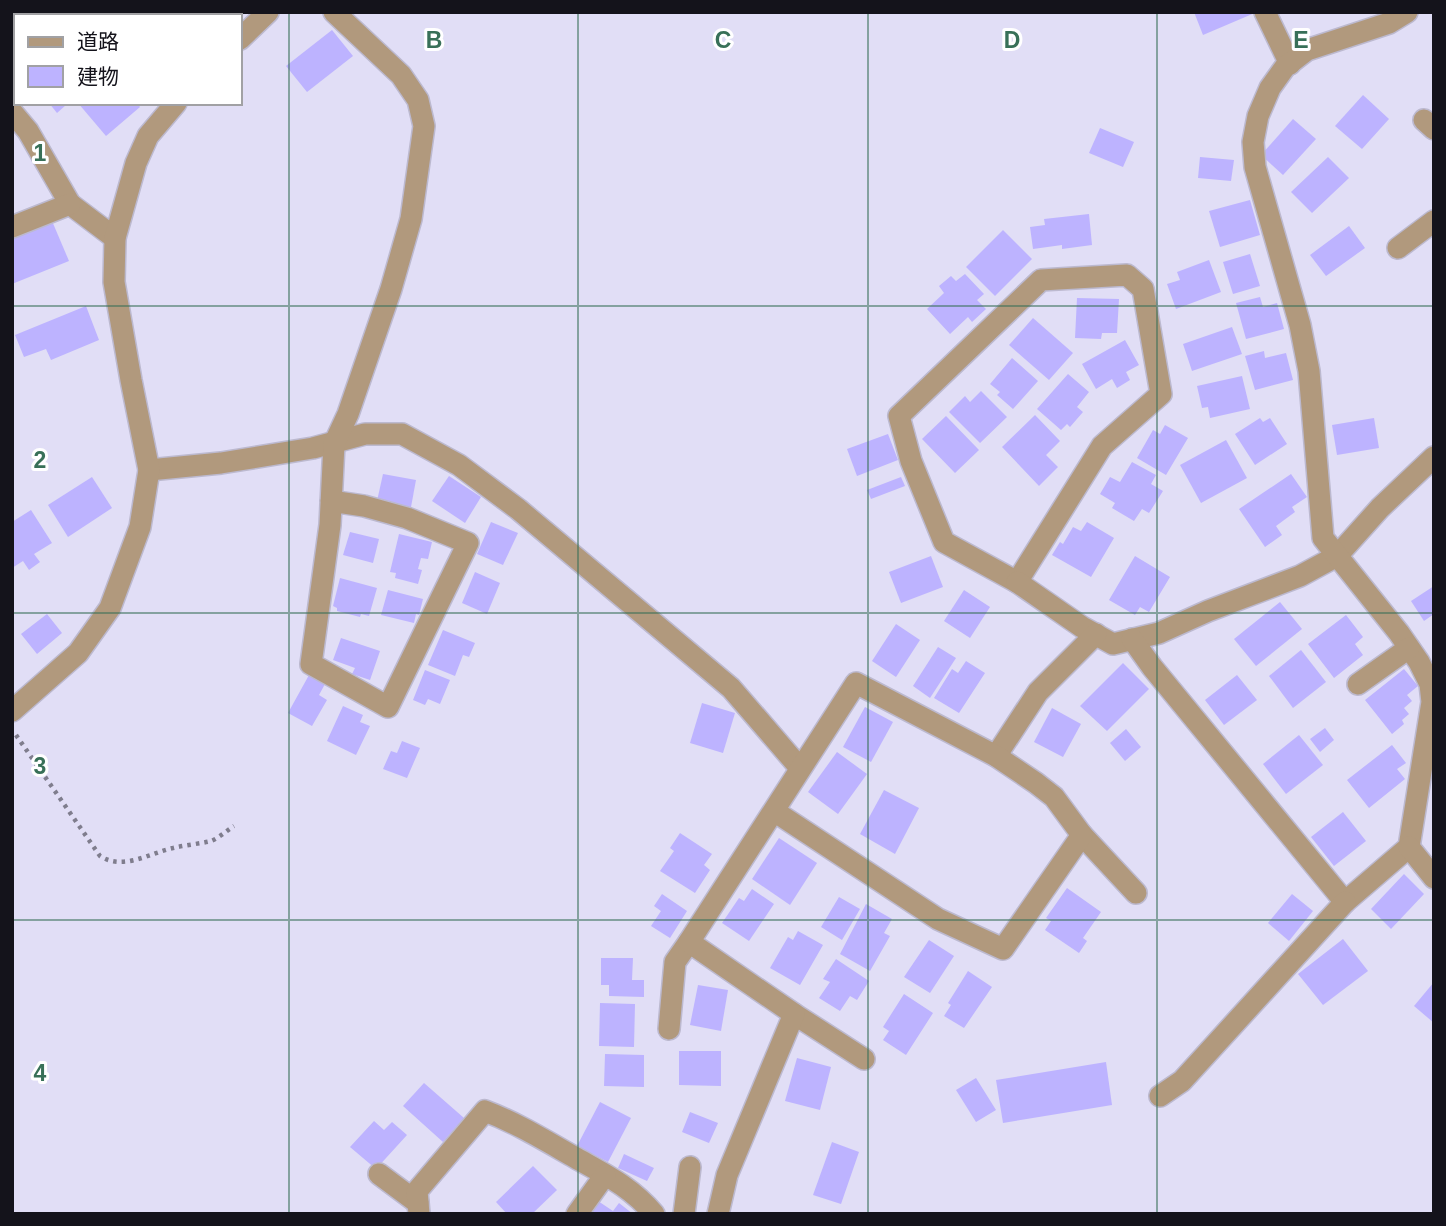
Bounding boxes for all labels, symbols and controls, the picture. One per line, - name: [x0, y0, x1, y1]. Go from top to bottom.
- legend: [14, 14, 242, 105]
- text: B: [426, 27, 442, 53]
- text: C: [715, 27, 731, 53]
- text: D: [1004, 27, 1020, 53]
- text: E: [1293, 27, 1309, 53]
- text: 道路: [77, 30, 119, 53]
- text: 建物: [77, 65, 119, 88]
- text: 1: [34, 140, 47, 166]
- text: 2: [34, 447, 46, 473]
- text: 3: [34, 753, 46, 779]
- text: 4: [34, 1060, 47, 1086]

